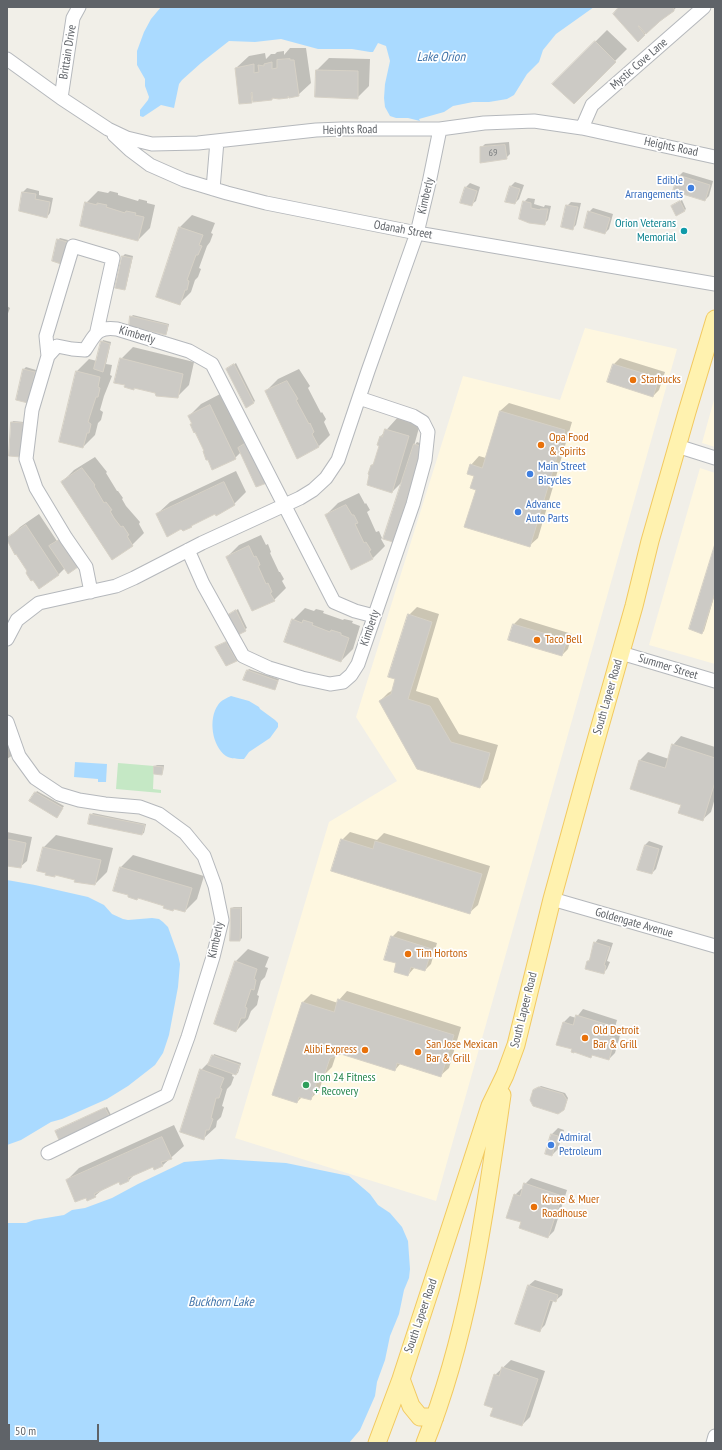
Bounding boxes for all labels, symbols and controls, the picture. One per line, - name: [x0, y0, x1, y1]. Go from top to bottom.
- street label: Brittain Drive: [57, 24, 79, 80]
- street label: Mystic Cove Lane: [607, 35, 671, 93]
- water label: Lake Orion: [417, 49, 465, 65]
- street label: Heights Road: [322, 122, 378, 138]
- street label: Heights Road: [643, 134, 699, 160]
- house number: 69: [489, 147, 497, 159]
- place label: Edible Arrangements: [625, 174, 683, 202]
- street label: Kimberly: [415, 176, 437, 216]
- marker: Edible Arrangements: [686, 183, 696, 193]
- place label: Orion Veterans Memorial: [615, 217, 676, 245]
- street label: Odanah Street: [373, 218, 433, 242]
- marker: Orion Veterans Memorial: [679, 226, 689, 236]
- street label: Kimberly: [117, 323, 157, 347]
- place label: Starbucks: [641, 373, 681, 387]
- marker: Starbucks: [628, 375, 638, 385]
- place label: Opa Food & Spirits: [549, 431, 589, 459]
- marker: Opa Food & Spirits: [536, 440, 546, 450]
- place label: Main Street Bicycles: [538, 460, 586, 488]
- marker: Main Street Bicycles: [525, 469, 535, 479]
- place label: Advance Auto Parts: [526, 498, 569, 526]
- marker: Advance Auto Parts: [513, 507, 523, 517]
- street label: Kimberly: [357, 608, 383, 648]
- place label: Taco Bell: [545, 633, 582, 647]
- marker: Taco Bell: [532, 635, 542, 645]
- street label: Summer Street: [636, 651, 700, 683]
- street label: South Lapeer Road: [590, 658, 626, 736]
- street label: Goldengate Avenue: [593, 905, 675, 941]
- street label: Kimberly: [205, 920, 227, 960]
- place label: Tim Hortons: [416, 947, 467, 961]
- marker: Tim Hortons: [403, 949, 413, 959]
- street label: South Lapeer Road: [508, 971, 540, 1049]
- place label: Old Detroit Bar & Grill: [593, 1024, 639, 1052]
- marker: Old Detroit Bar & Grill: [580, 1033, 590, 1043]
- place label: San Jose Mexican Bar & Grill: [426, 1038, 498, 1066]
- place label: Alibi Express: [304, 1043, 357, 1057]
- marker: Alibi Express: [360, 1045, 370, 1055]
- marker: San Jose Mexican Bar & Grill: [413, 1047, 423, 1057]
- place label: Iron 24 Fitness + Recovery: [314, 1071, 376, 1099]
- marker: Iron 24 Fitness + Recovery: [301, 1080, 311, 1090]
- place label: Admiral Petroleum: [559, 1131, 602, 1159]
- marker: Admiral Petroleum: [546, 1140, 556, 1150]
- place label: Kruse & Muer Roadhouse: [542, 1193, 599, 1221]
- marker: Kruse & Muer Roadhouse: [529, 1202, 539, 1212]
- street label: South Lapeer Road: [402, 1277, 440, 1355]
- water label: Buckhorn Lake: [188, 1294, 254, 1310]
- scale bar: [10, 1416, 101, 1442]
- text: 50 m: [15, 1423, 36, 1438]

